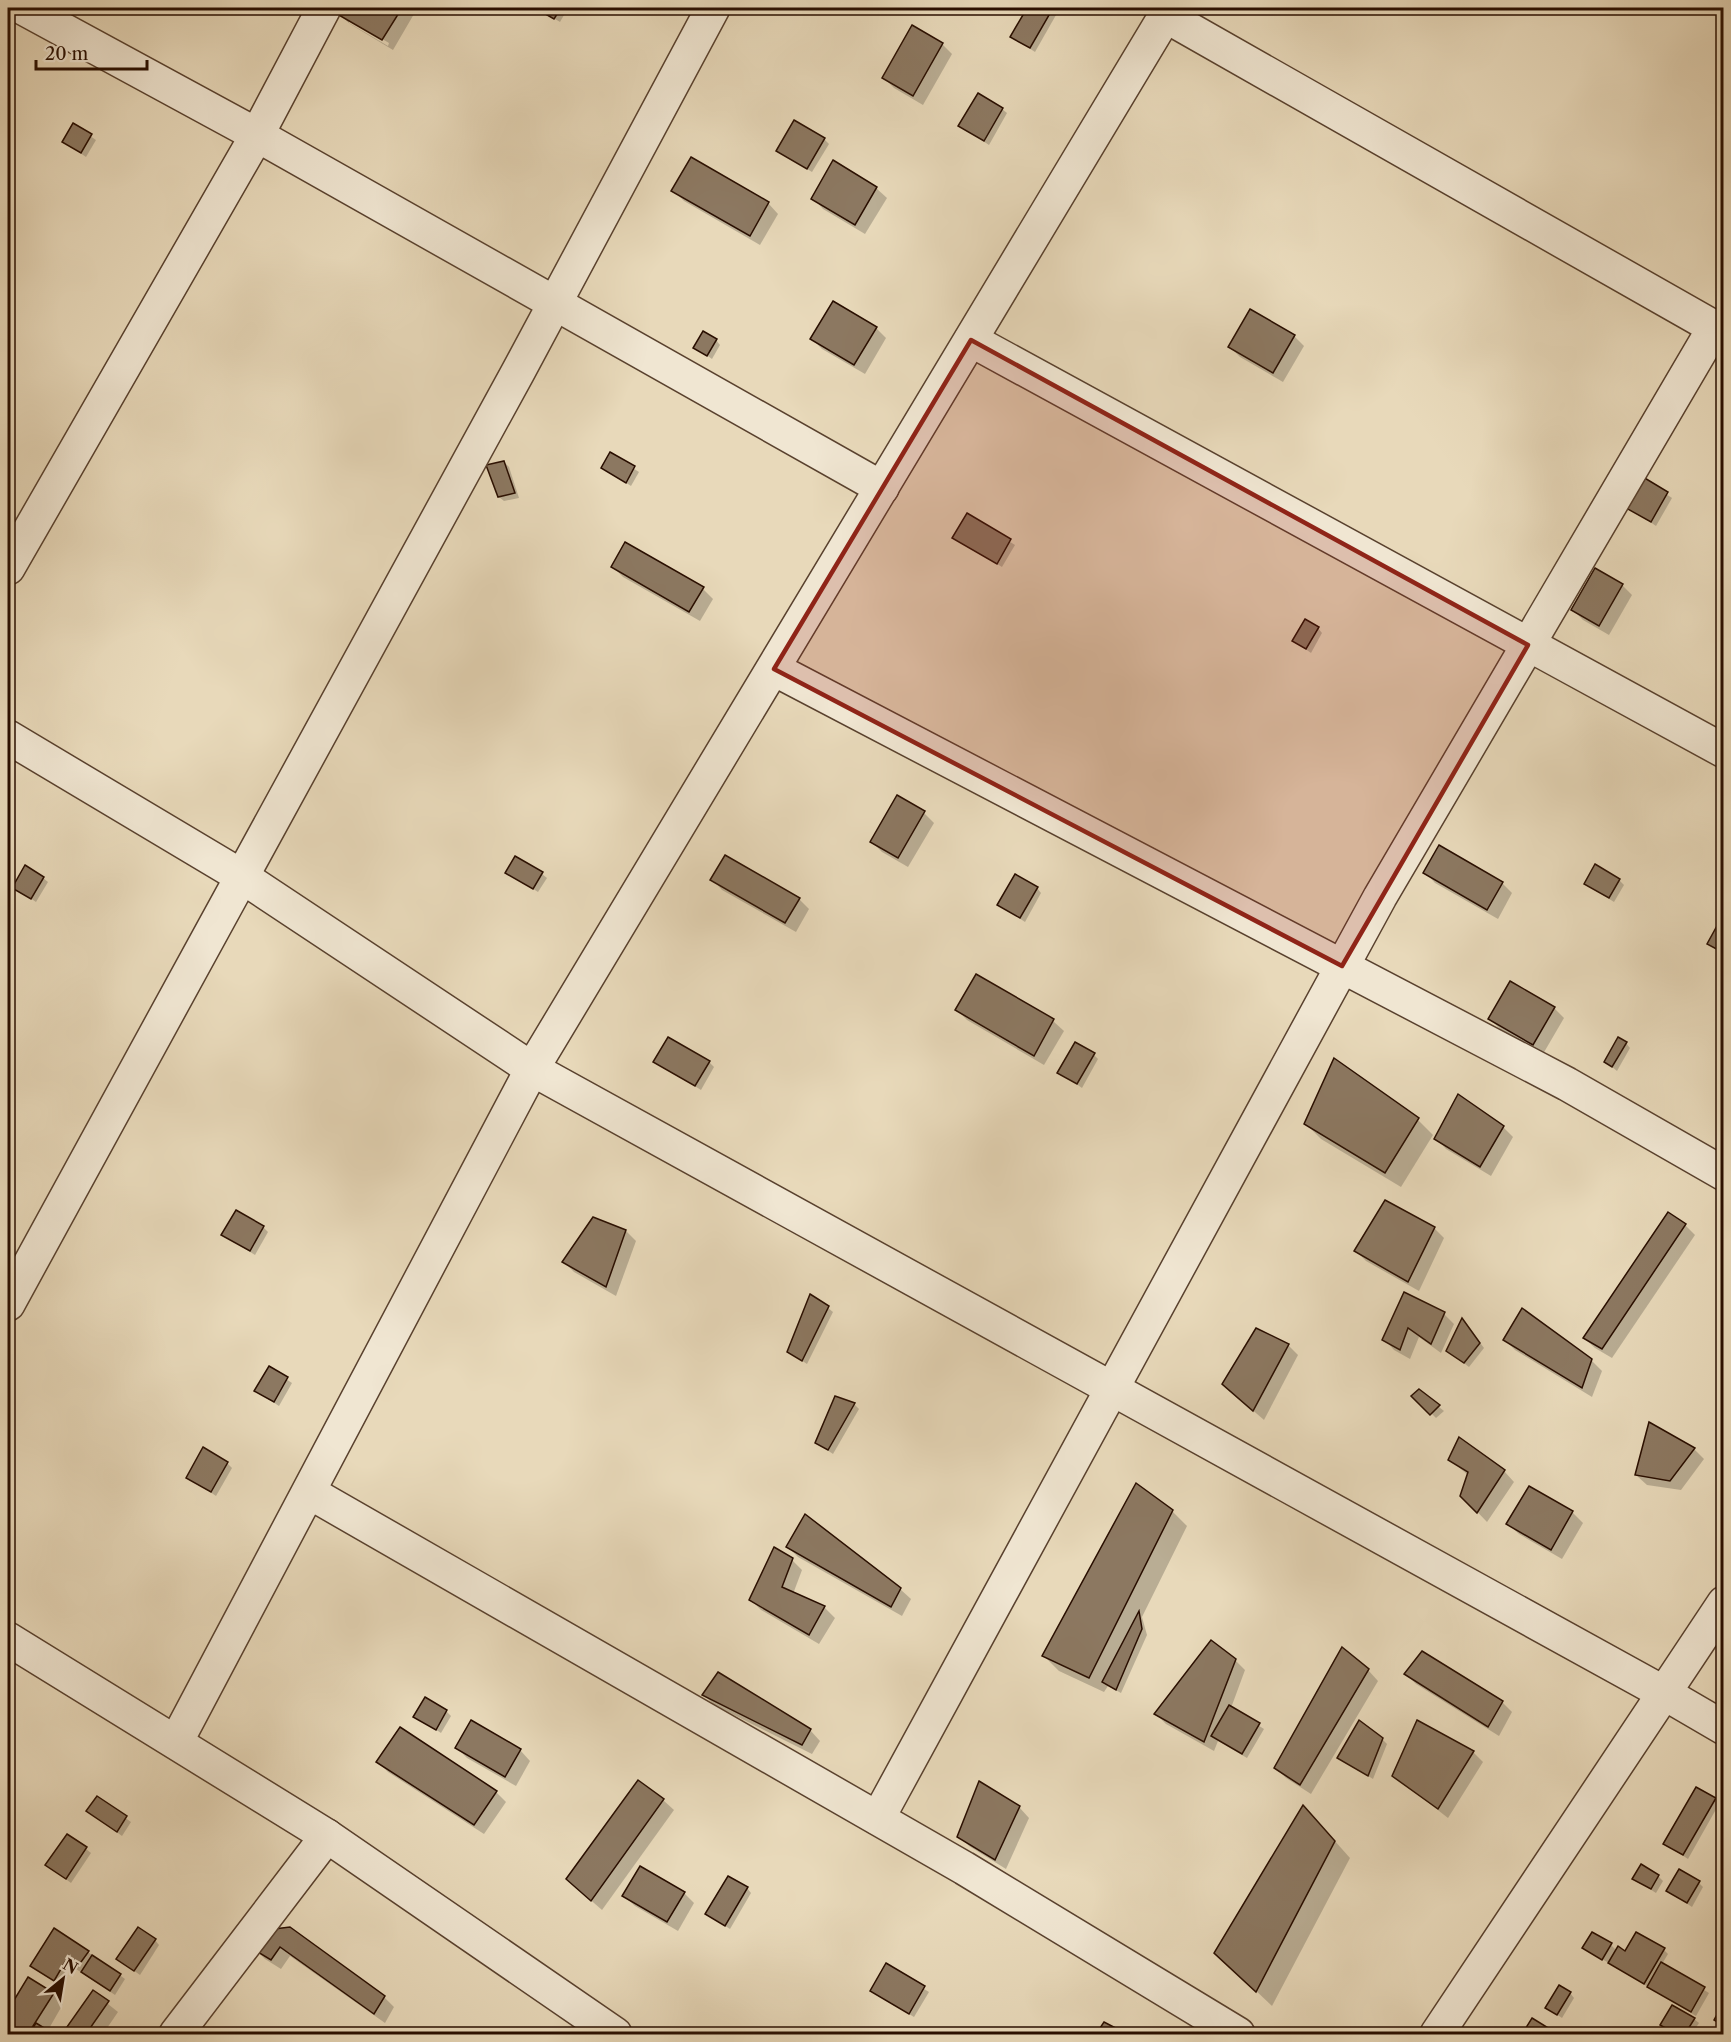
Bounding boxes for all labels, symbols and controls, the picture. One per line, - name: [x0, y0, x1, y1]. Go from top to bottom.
- scale bar: [36, 33, 147, 71]
- text: 20 m: [45, 43, 89, 65]
- north arrow: [33, 1949, 93, 2009]
- text: N: [59, 1954, 82, 1978]

